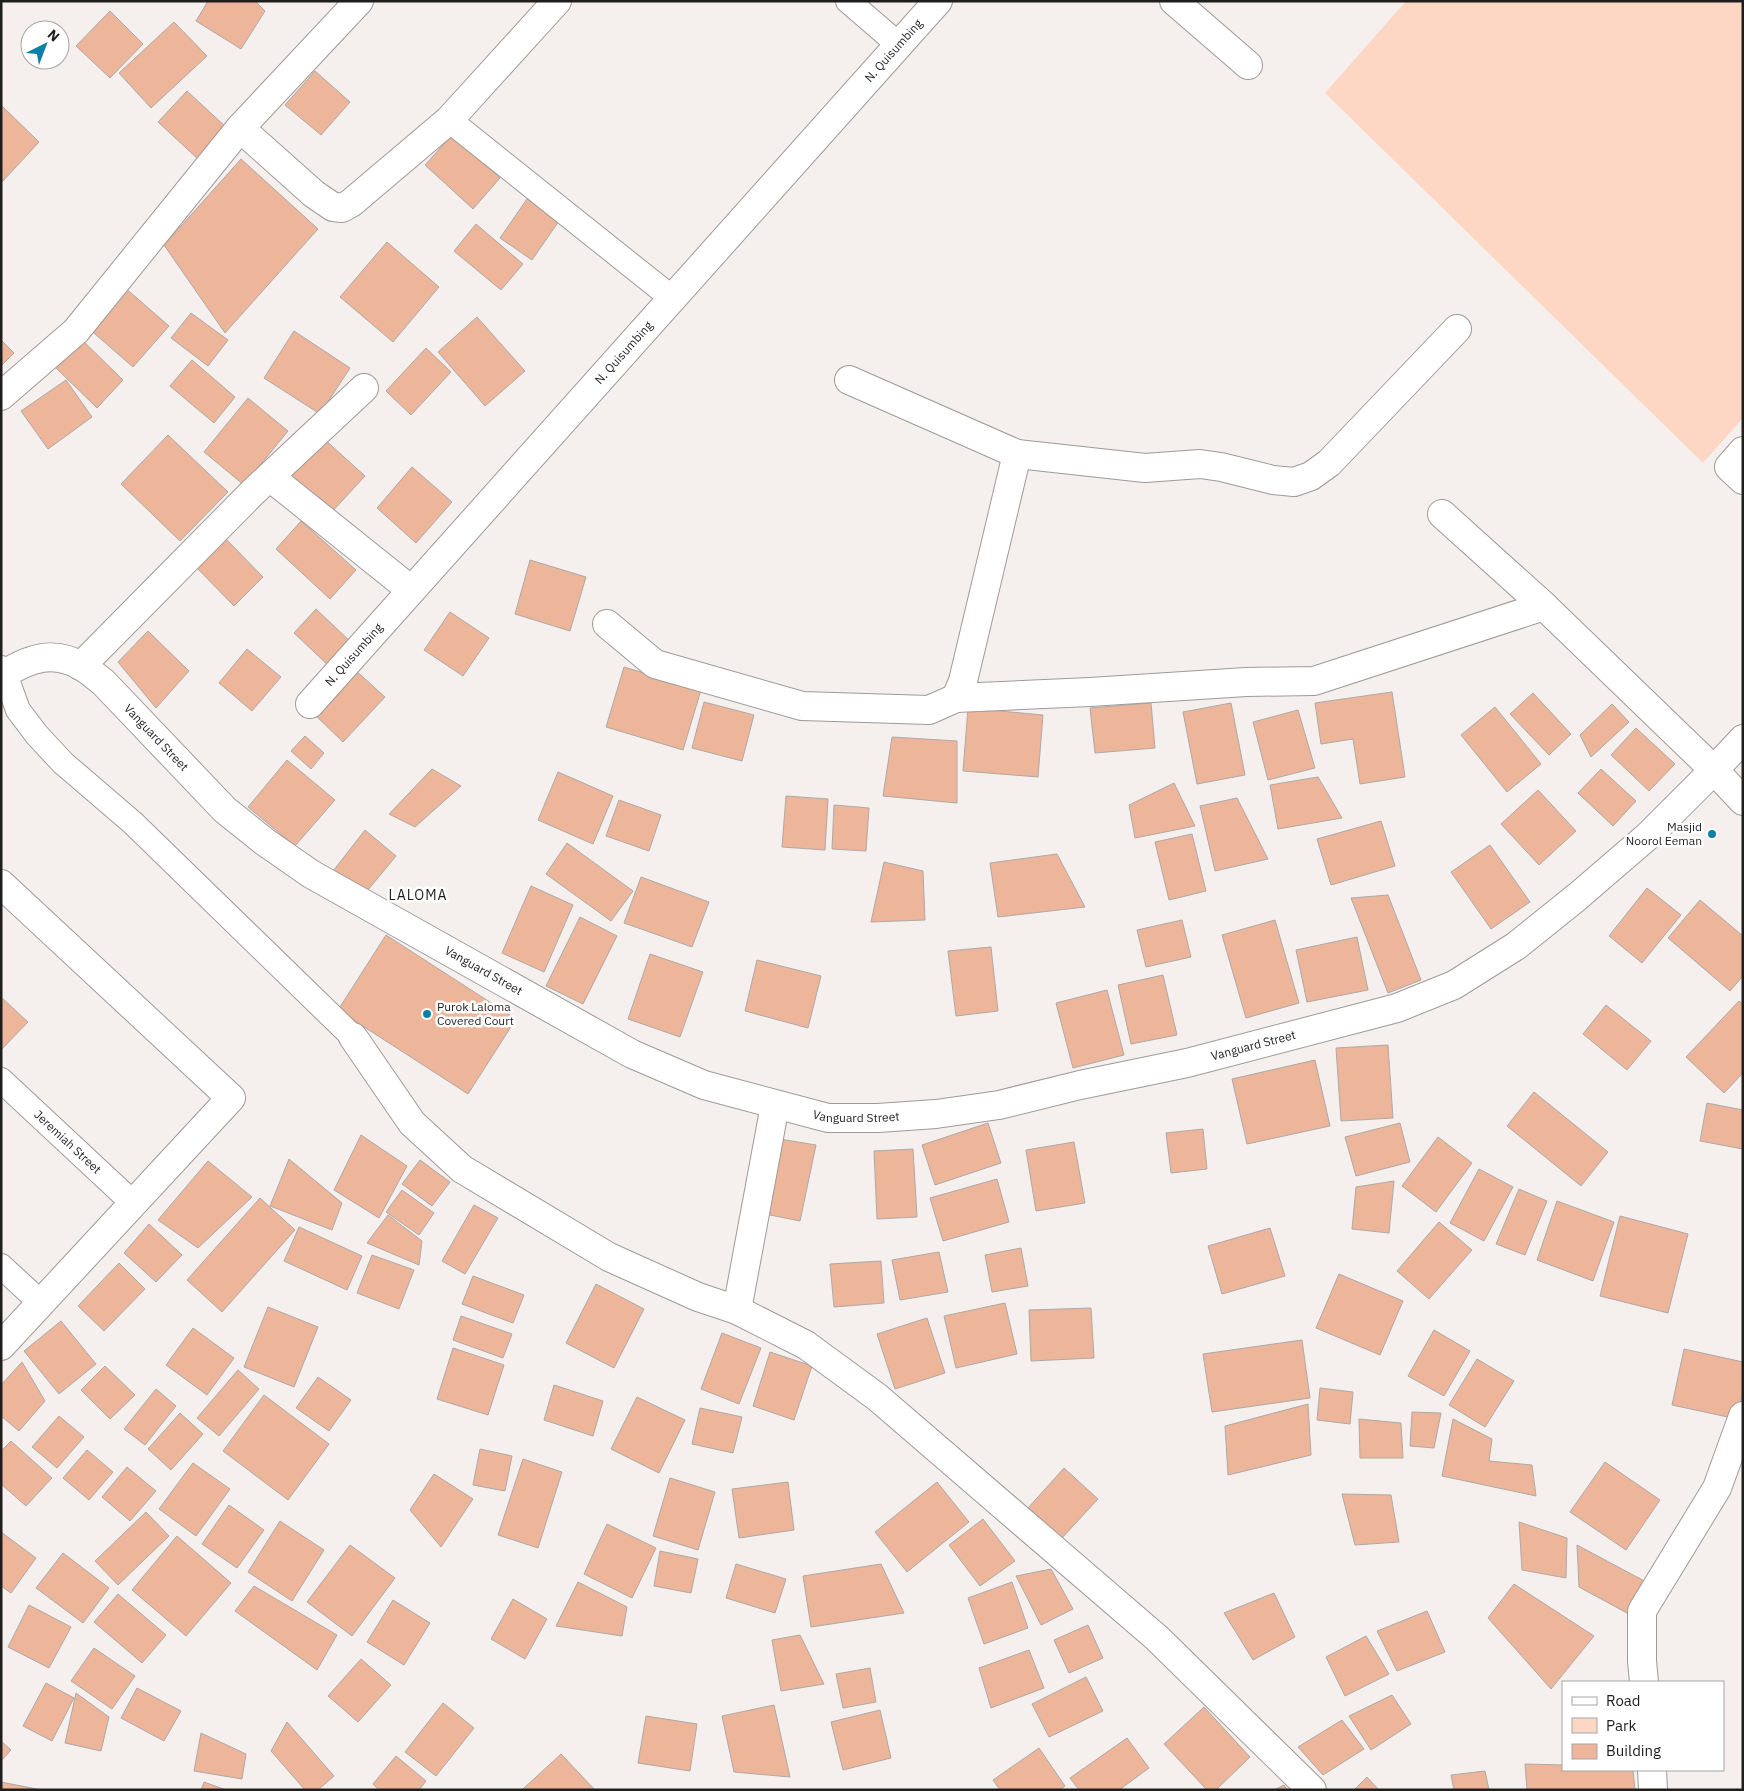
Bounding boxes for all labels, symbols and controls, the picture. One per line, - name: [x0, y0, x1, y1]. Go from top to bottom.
- street label: N. Quisumbing: [861, 15, 926, 85]
- north arrow: [20, 20, 70, 70]
- text: N: [44, 25, 63, 45]
- street label: N. Quisumbing: [591, 317, 656, 387]
- street label: N. Quisumbing: [322, 619, 386, 689]
- street label: Vanguard Street: [121, 701, 192, 774]
- place label: Masjid Noorol Eeman: [1626, 819, 1702, 848]
- marker: Masjid Noorol Eeman: [1706, 828, 1718, 840]
- district label: LALOMA: [388, 886, 448, 904]
- street label: Vanguard Street: [442, 943, 525, 998]
- place label: Purok Laloma Covered Court: [437, 999, 514, 1028]
- marker: Purok Laloma Covered Court: [421, 1008, 433, 1020]
- street label: Vanguard Street: [1209, 1027, 1297, 1063]
- street label: Vanguard Street: [811, 1106, 900, 1125]
- street label: Jeremiah Street: [31, 1107, 105, 1177]
- legend: [1562, 1681, 1724, 1771]
- text: Road: [1606, 1691, 1641, 1710]
- text: Park: [1606, 1716, 1636, 1735]
- text: Building: [1606, 1741, 1661, 1760]

